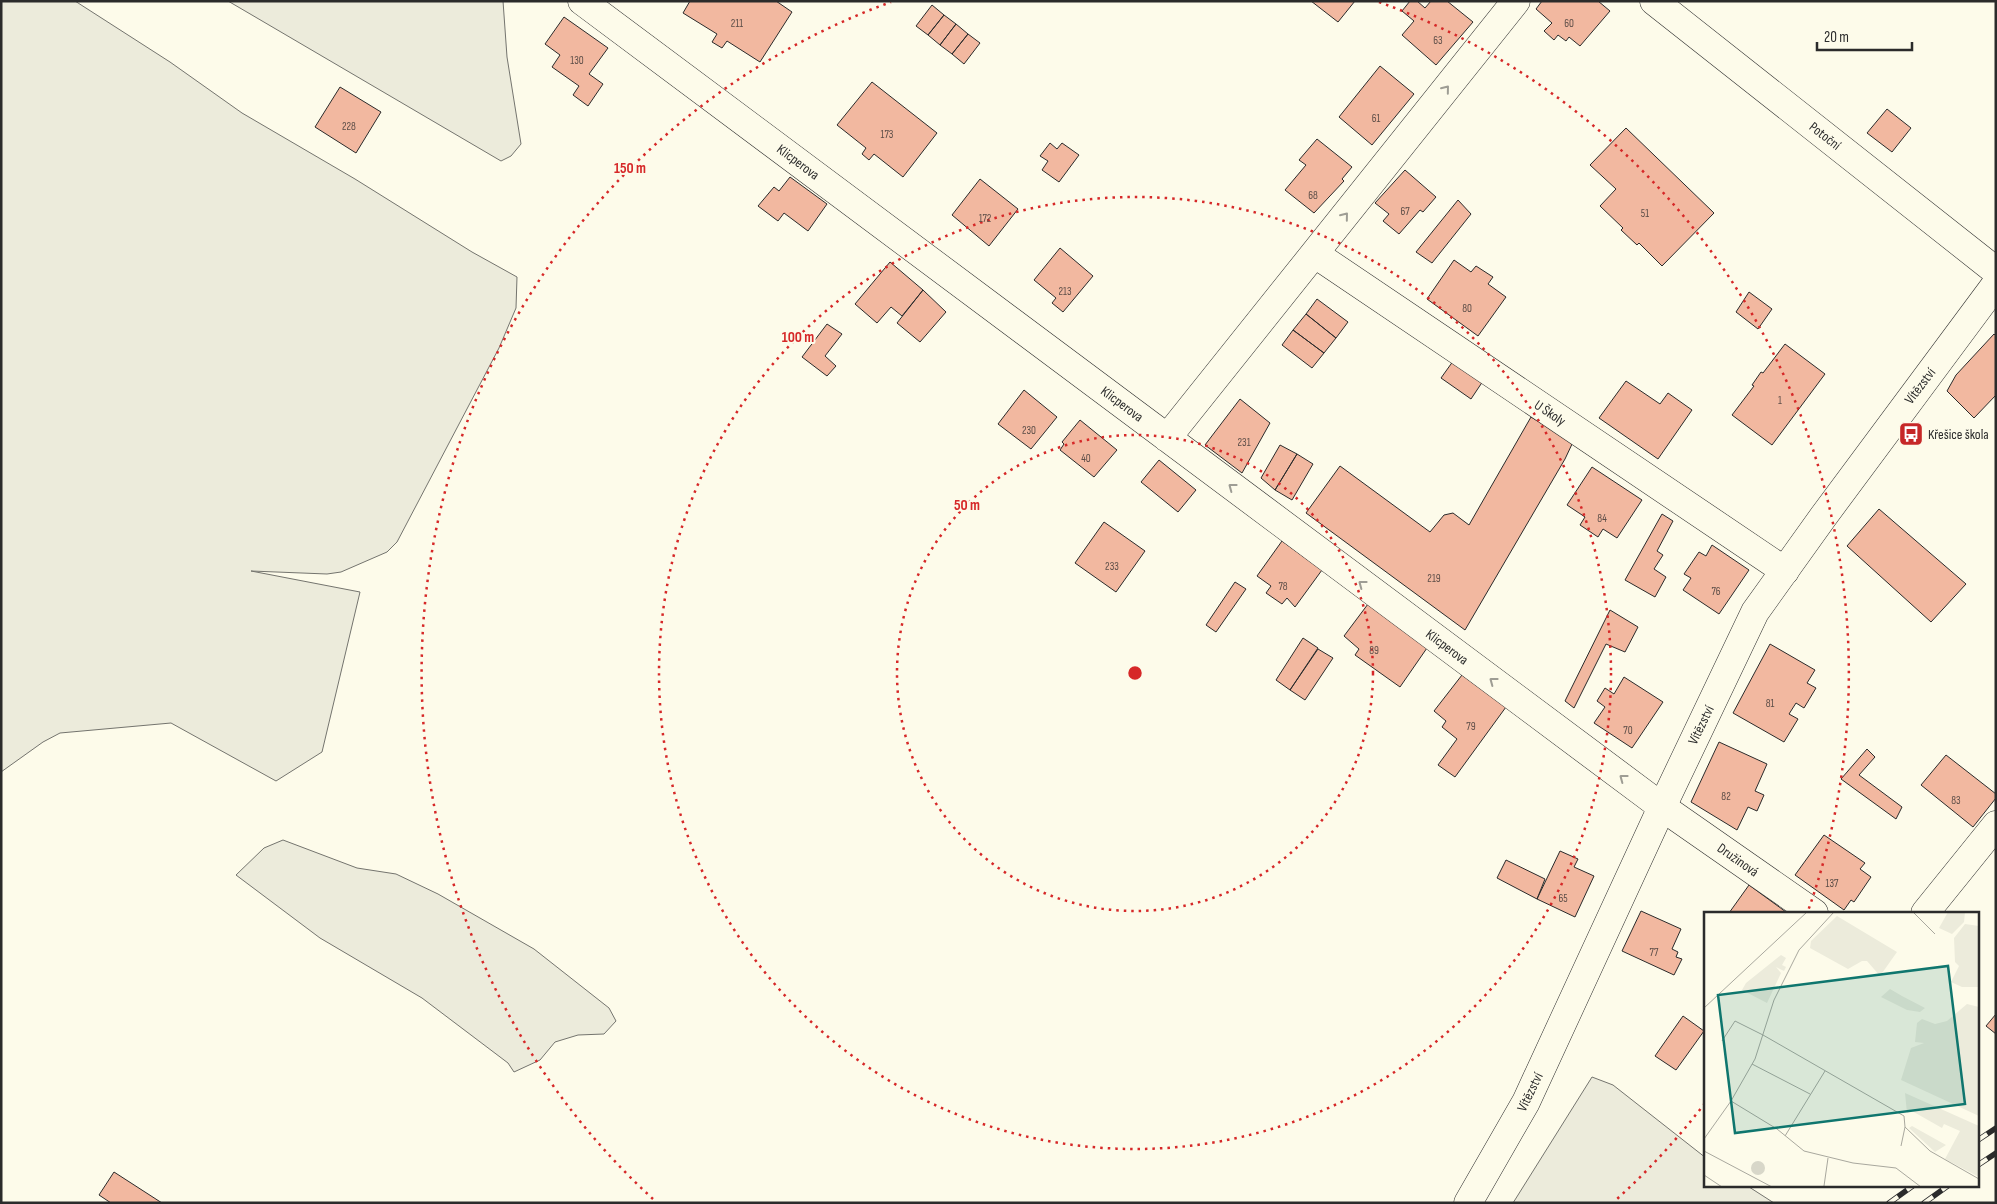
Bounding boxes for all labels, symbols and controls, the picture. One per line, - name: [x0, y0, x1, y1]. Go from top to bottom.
- house number: 211: [731, 17, 743, 30]
- house number: 60: [1564, 17, 1574, 30]
- scale bar: [1817, 20, 1912, 52]
- text: 20 m: [1824, 28, 1849, 47]
- house number: 63: [1433, 34, 1443, 47]
- house number: 130: [570, 54, 584, 67]
- one-way arrow: [1441, 86, 1449, 95]
- house number: 61: [1372, 112, 1380, 125]
- street label: Potoční: [1806, 118, 1845, 154]
- house number: 228: [342, 120, 356, 133]
- house number: 173: [881, 128, 894, 141]
- street label: Klicperova: [773, 141, 823, 183]
- text: 150 m: [614, 159, 646, 178]
- house number: 68: [1308, 189, 1318, 202]
- house number: 67: [1400, 205, 1410, 218]
- house number: 51: [1641, 207, 1649, 220]
- house number: 172: [979, 212, 992, 225]
- one-way arrow: [1339, 213, 1347, 222]
- house number: 213: [1058, 285, 1072, 298]
- house number: 80: [1462, 302, 1472, 315]
- text: 100 m: [782, 328, 814, 347]
- street label: Vítězství: [1901, 364, 1939, 408]
- street label: Klicperova: [1097, 383, 1147, 425]
- house number: 1: [1778, 394, 1782, 407]
- street label: U Školy: [1531, 396, 1569, 430]
- bus stop icon: Křešice škola: [1898, 421, 1924, 447]
- house number: 230: [1022, 424, 1036, 437]
- place label: Křešice škola: [1928, 426, 1989, 443]
- house number: 231: [1237, 436, 1251, 449]
- house number: 40: [1081, 452, 1091, 465]
- one-way arrow: [1229, 484, 1238, 492]
- text: 50 m: [954, 496, 980, 515]
- house number: 84: [1597, 512, 1607, 525]
- house number: 233: [1105, 560, 1119, 573]
- house number: 219: [1427, 572, 1441, 585]
- house number: 78: [1278, 580, 1288, 593]
- one-way arrow: [1358, 581, 1368, 590]
- house number: 76: [1711, 585, 1721, 598]
- street label: Klicperova: [1422, 626, 1472, 668]
- house number: 89: [1369, 644, 1379, 657]
- centre of rings: [1126, 664, 1144, 682]
- one-way arrow: [1489, 678, 1499, 687]
- house number: 81: [1766, 697, 1774, 710]
- street label: Vítězství: [1684, 702, 1718, 747]
- house number: 79: [1466, 720, 1476, 733]
- house number: 70: [1623, 724, 1633, 737]
- one-way arrow: [1619, 775, 1629, 784]
- house number: 82: [1721, 790, 1731, 803]
- house number: 83: [1951, 794, 1961, 807]
- street label: Družinová: [1714, 840, 1762, 880]
- house number: 137: [1826, 877, 1839, 890]
- house number: 65: [1558, 892, 1568, 905]
- inset map: [1704, 912, 1980, 1186]
- house number: 77: [1650, 946, 1659, 959]
- street label: Vítězství: [1513, 1069, 1547, 1114]

